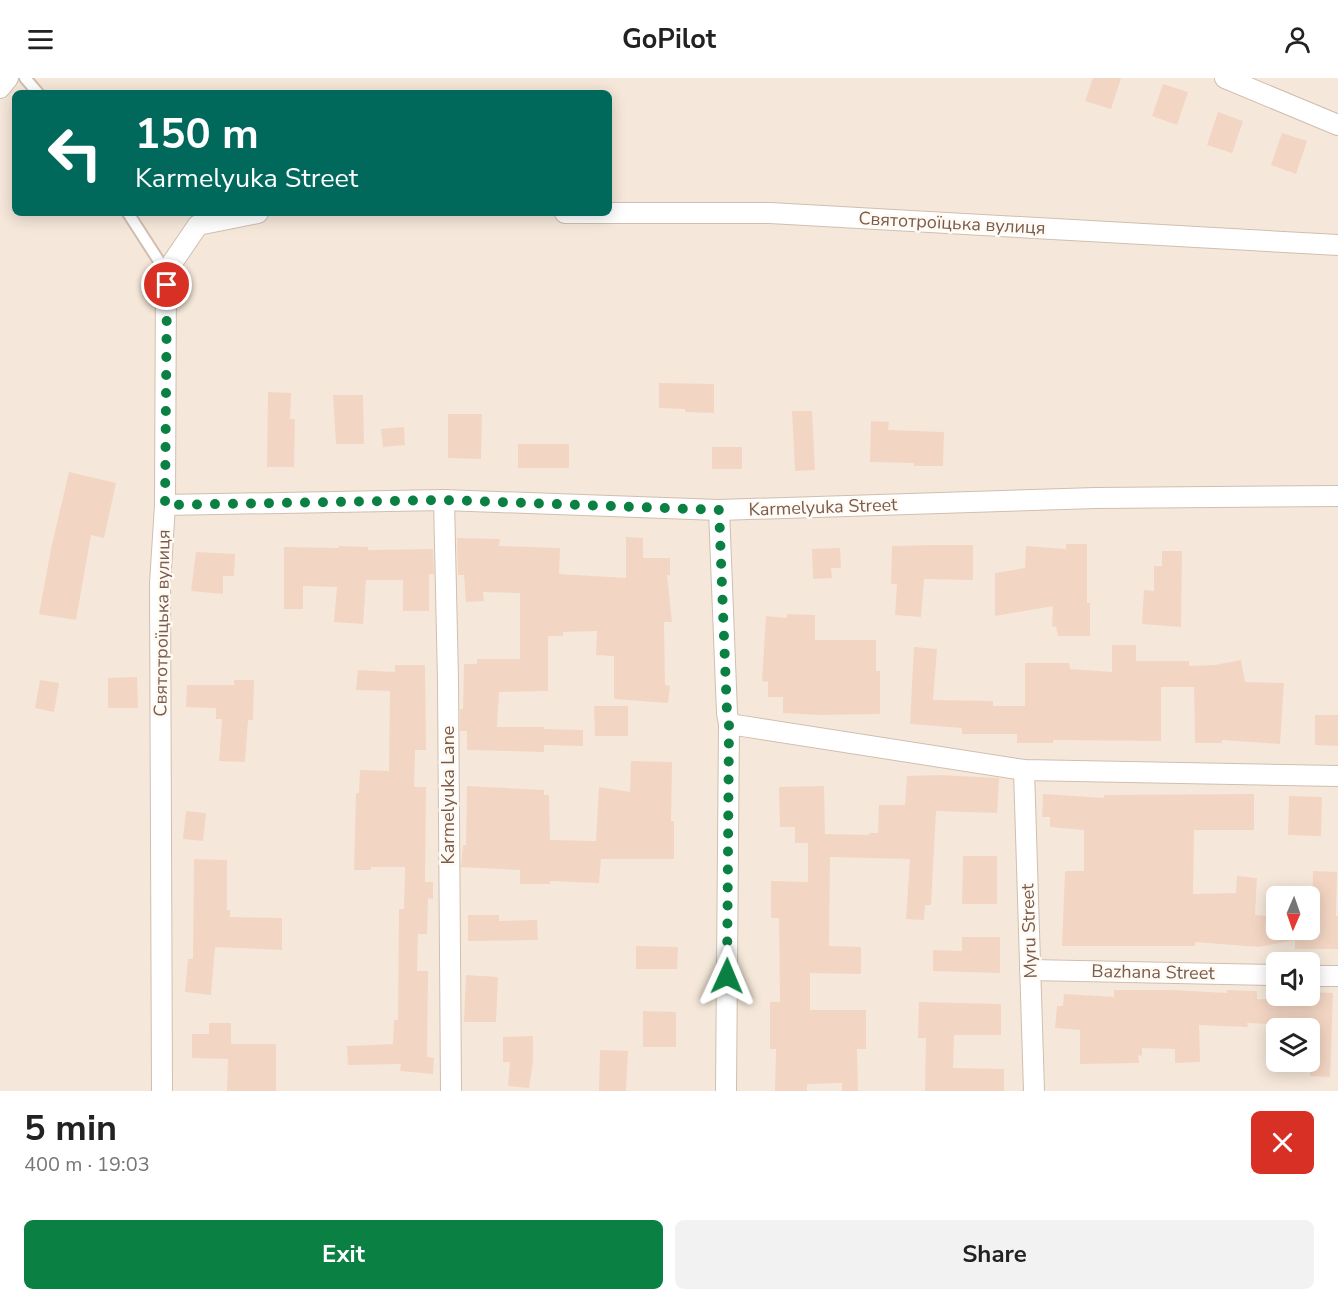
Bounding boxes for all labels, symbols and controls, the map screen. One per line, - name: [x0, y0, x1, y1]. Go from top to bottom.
- text: GoPilot: [622, 21, 716, 58]
- icon: menu: [24, 23, 57, 56]
- icon: person: [1281, 23, 1314, 56]
- text: 150 m: [135, 106, 259, 163]
- icon: left: [36, 114, 114, 192]
- text: Karmelyuka Street: [135, 160, 358, 197]
- street label: Святотроїцька вулиця: [858, 206, 1046, 240]
- pin: [141, 259, 192, 310]
- icon: arrive: [150, 268, 183, 301]
- street label: Karmelyuka Street: [748, 492, 899, 522]
- street label: Святотроїцька вулиця: [148, 529, 176, 717]
- street label: Karmelyuka Lane: [436, 726, 460, 864]
- street label: Myru Street: [1015, 882, 1043, 979]
- north arrow: [1266, 886, 1320, 940]
- map controls: [1266, 886, 1320, 1072]
- position arrow: [695, 944, 759, 1008]
- button: sound: [1266, 952, 1320, 1006]
- street label: Bazhana Street: [1091, 959, 1216, 985]
- button: layers: [1266, 1018, 1320, 1072]
- text: 5 min: [24, 1104, 117, 1153]
- button: close: [1251, 1111, 1314, 1174]
- text: 400 m · 19:03: [24, 1151, 150, 1178]
- button: Exit: [24, 1220, 663, 1289]
- button: Share: [675, 1220, 1314, 1289]

